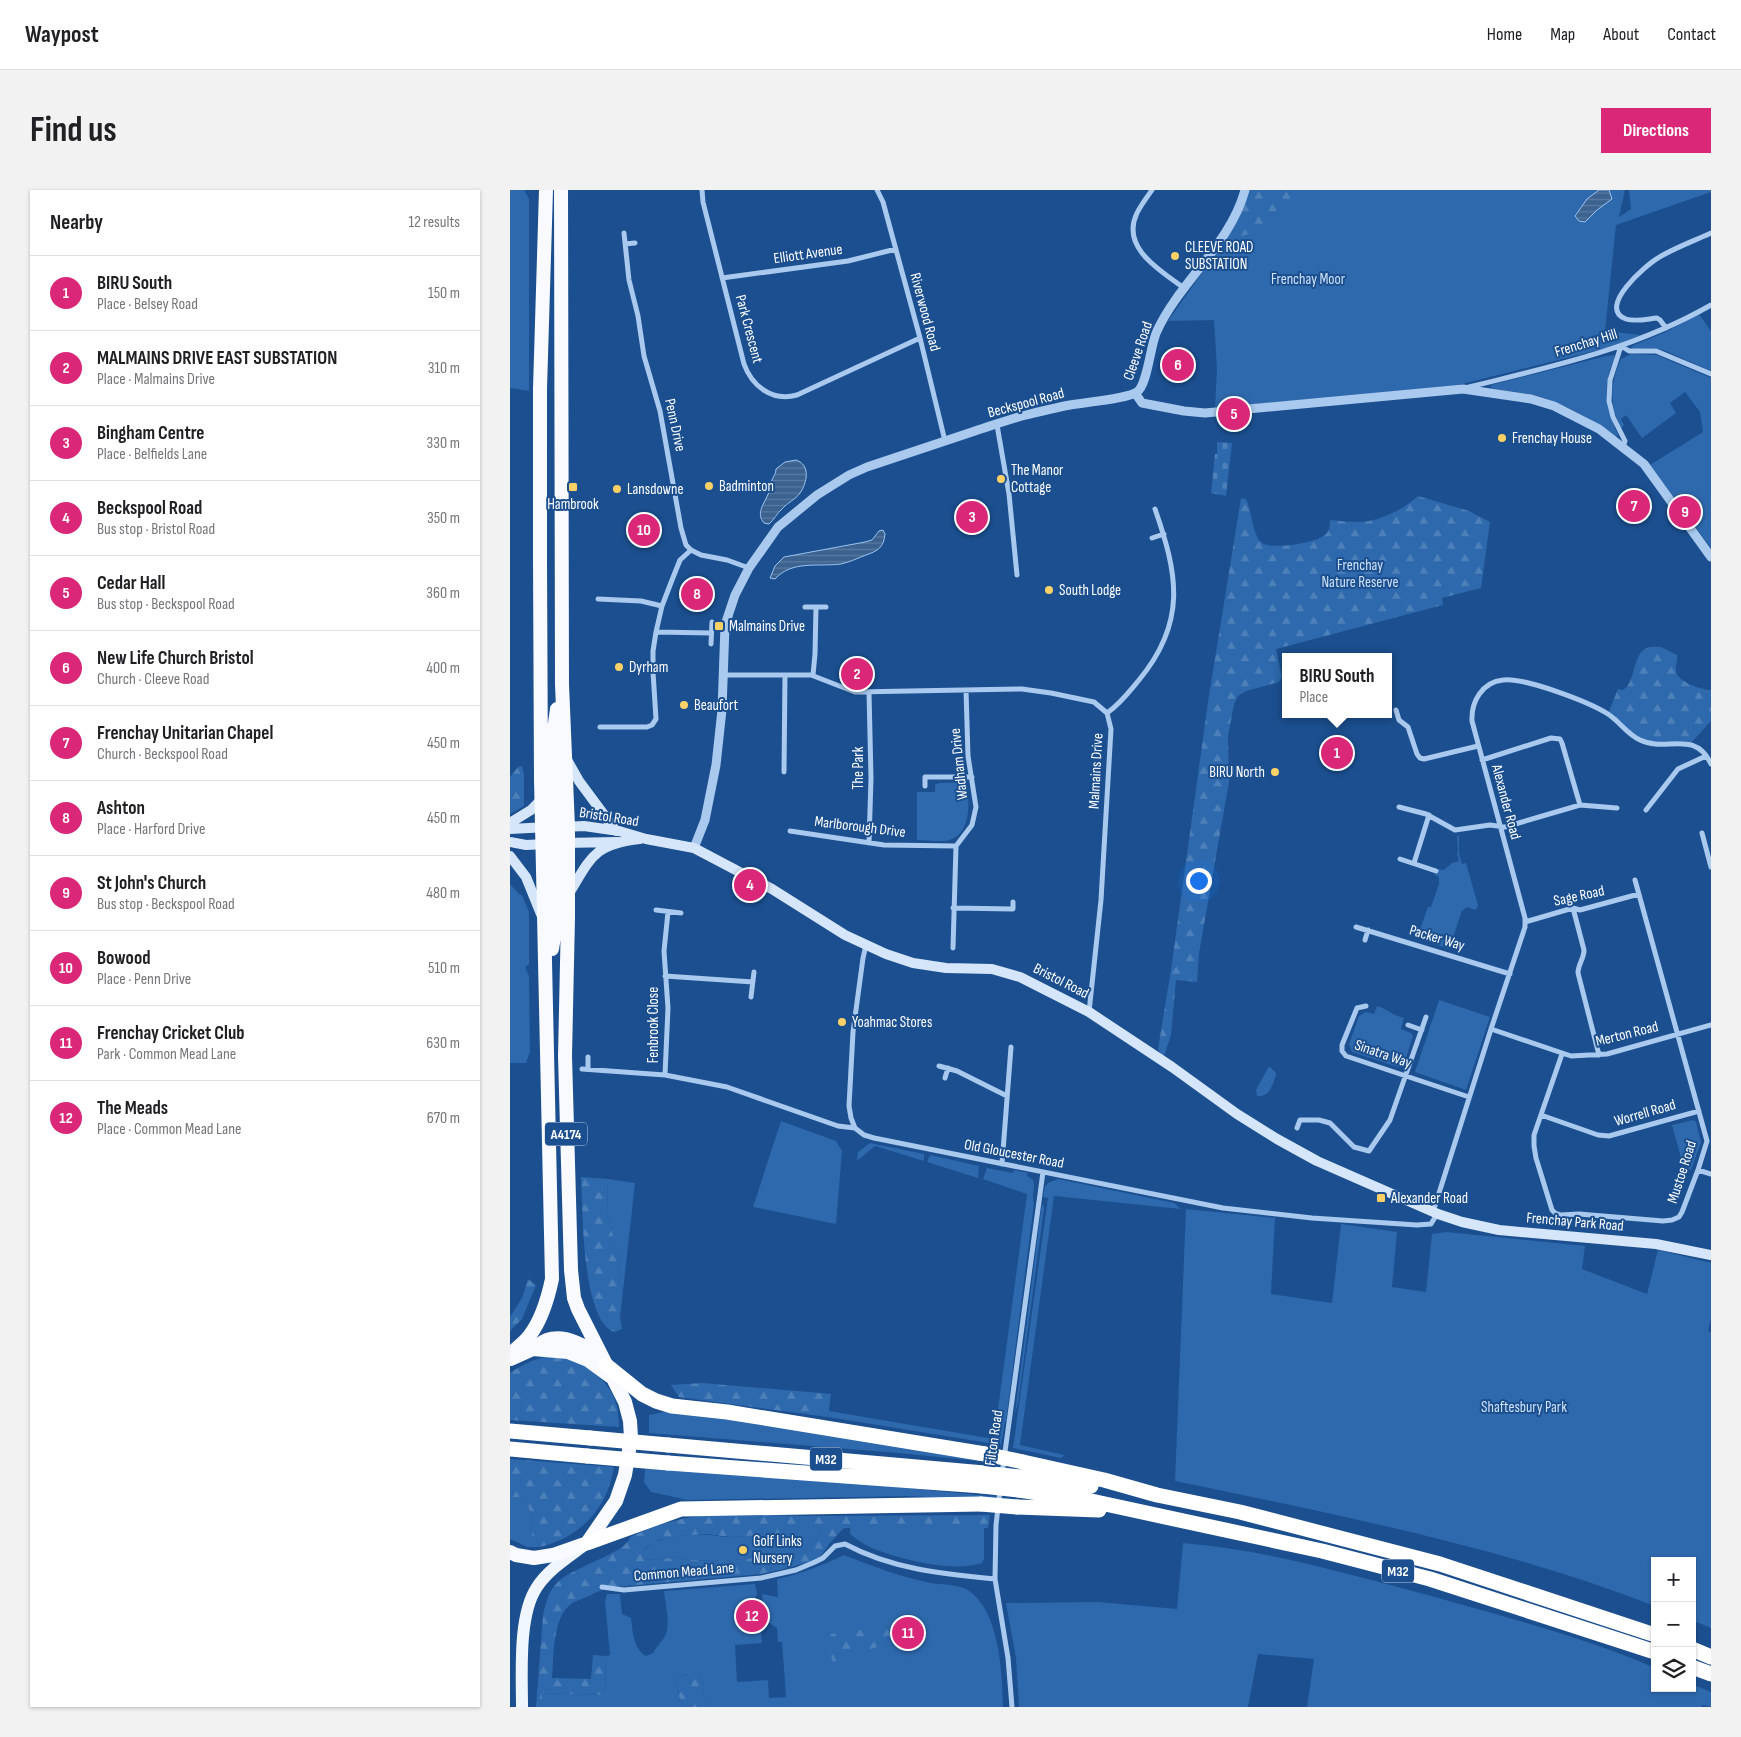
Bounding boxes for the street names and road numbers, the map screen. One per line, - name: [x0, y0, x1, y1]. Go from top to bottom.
- street label: Elliott Avenue: [772, 240, 844, 268]
- street label: Riverwood Road: [905, 271, 945, 353]
- street label: Park Crescent: [731, 293, 767, 366]
- street label: Cleeve Road: [1119, 319, 1157, 383]
- street label: Frenchay Hill: [1552, 324, 1620, 362]
- street label: Beckspool Road: [986, 384, 1066, 422]
- street label: Penn Drive: [660, 397, 690, 453]
- street label: Wadham Drive: [946, 727, 972, 801]
- street label: Malmains Drive: [1085, 733, 1107, 809]
- street label: The Park: [849, 746, 868, 789]
- street label: Alexander Road: [1487, 761, 1525, 842]
- street label: Bristol Road: [578, 803, 640, 831]
- street label: Marlborough Drive: [813, 812, 907, 842]
- street label: Sage Road: [1552, 881, 1606, 911]
- street label: Packer Way: [1407, 921, 1467, 955]
- street label: Bristol Road: [1030, 959, 1092, 1003]
- street label: Fenbrook Close: [644, 987, 663, 1063]
- street label: Merton Road: [1594, 1017, 1660, 1051]
- street label: Sinatra Way: [1352, 1035, 1414, 1073]
- street label: Worrell Road: [1612, 1095, 1678, 1131]
- road number: A4174: [545, 1122, 587, 1146]
- street label: Old Gloucester Road: [963, 1135, 1065, 1173]
- street label: Mustoe Road: [1663, 1138, 1701, 1206]
- street label: Frenchay Park Road: [1525, 1208, 1625, 1236]
- street label: Filton Road: [981, 1409, 1007, 1467]
- road number: M32: [810, 1448, 842, 1470]
- street label: Common Mead Lane: [633, 1558, 735, 1586]
- road number: M32: [1382, 1560, 1414, 1582]

